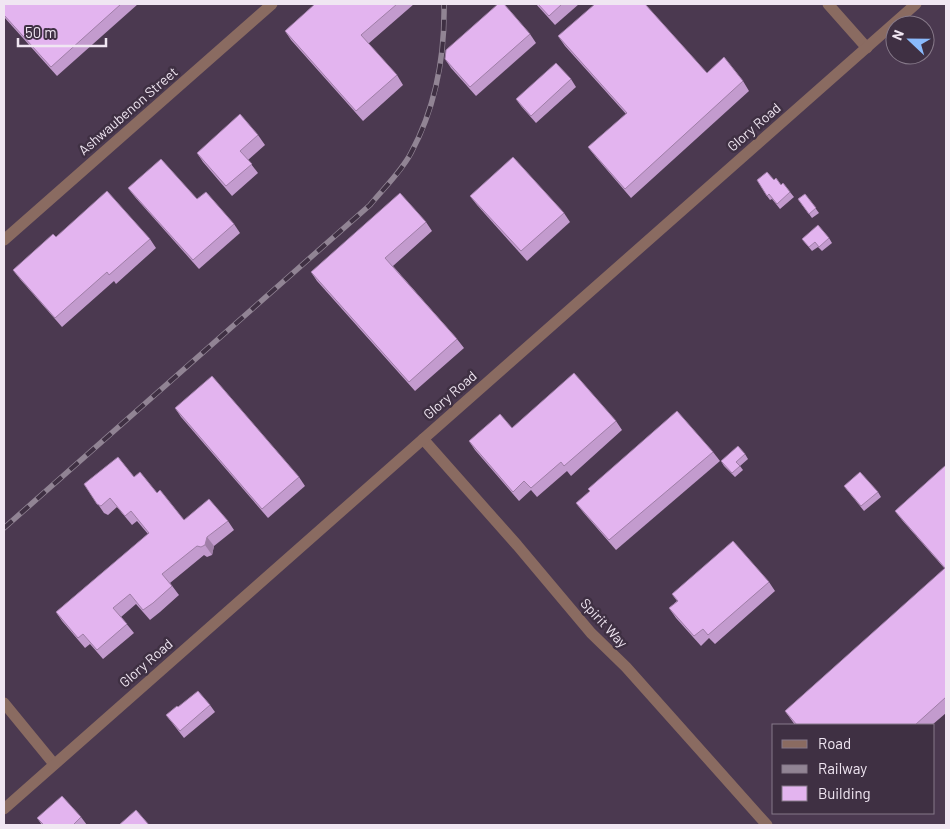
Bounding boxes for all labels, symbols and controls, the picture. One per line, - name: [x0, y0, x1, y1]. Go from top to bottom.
- scale bar: [18, 15, 105, 47]
- north arrow: [885, 15, 935, 65]
- text: 50 m: [25, 23, 57, 41]
- text: N: [888, 27, 907, 42]
- street label: Ashwaubenon Street: [75, 63, 181, 158]
- street label: Glory Road: [724, 99, 784, 154]
- street label: Glory Road: [420, 367, 480, 422]
- street label: Spirit Way: [577, 594, 632, 651]
- street label: Glory Road: [116, 635, 176, 690]
- legend: [772, 724, 935, 814]
- text: Road: [818, 734, 851, 752]
- text: Railway: [818, 759, 867, 777]
- text: Building: [818, 784, 871, 802]

